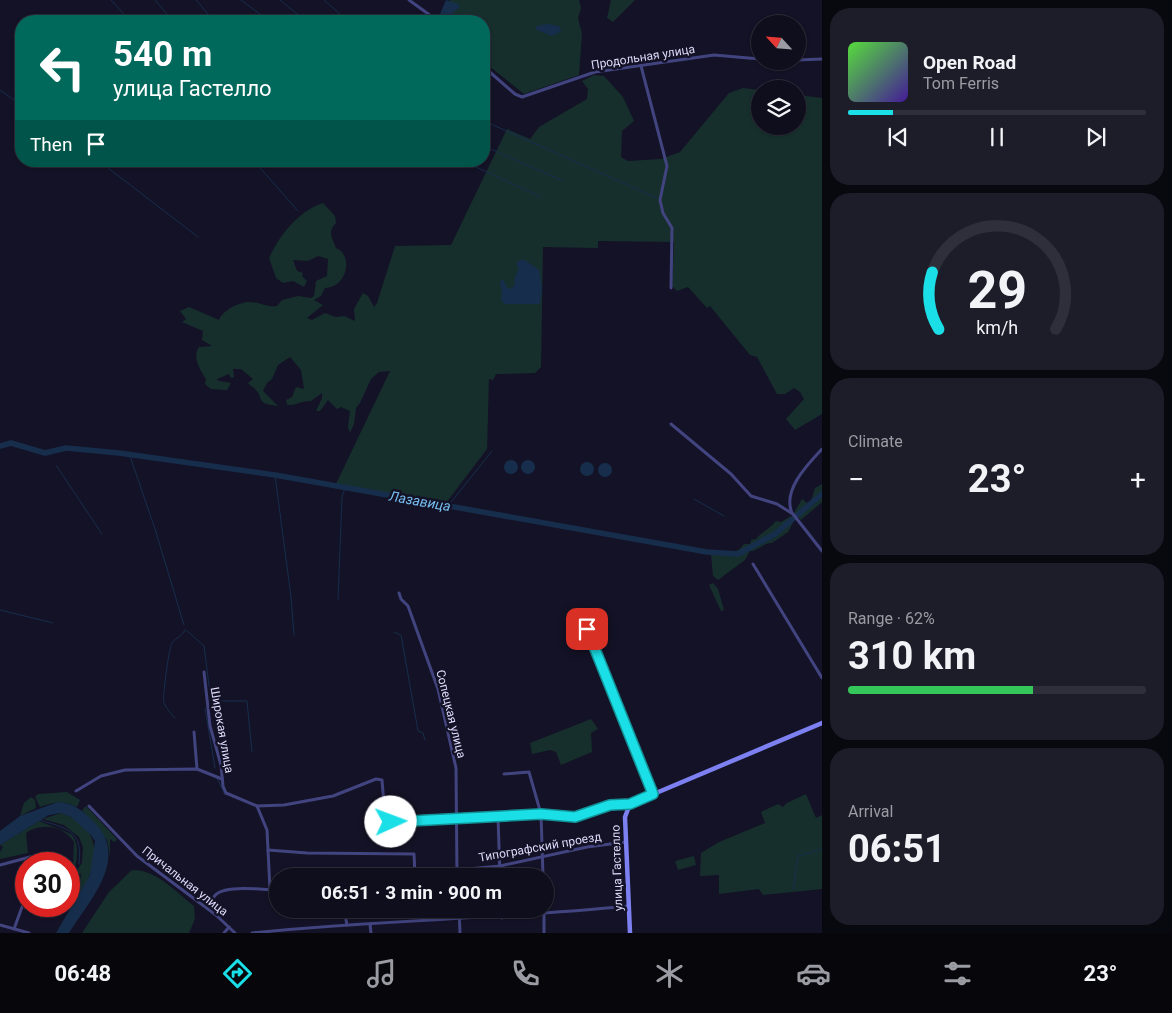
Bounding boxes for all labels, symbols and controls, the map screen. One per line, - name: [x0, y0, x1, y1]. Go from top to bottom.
- north arrow: [751, 15, 806, 70]
- map controls: [751, 15, 806, 135]
- text: 540 m: [113, 34, 212, 75]
- icon: left: [30, 35, 95, 100]
- street label: Продольная улица: [590, 42, 696, 72]
- text: Open Road: [923, 51, 1016, 74]
- text: Tom Ferris: [923, 74, 999, 93]
- text: улица Гастелло: [113, 76, 272, 101]
- button: layers: [751, 80, 806, 135]
- icon: previous: [884, 123, 912, 151]
- icon: pause: [983, 123, 1011, 151]
- icon: next: [1082, 123, 1110, 151]
- icon: arrive: [82, 130, 110, 158]
- text: Then: [30, 133, 72, 156]
- text: 29: [967, 260, 1027, 321]
- text: km/h: [976, 317, 1018, 338]
- text: Climate: [848, 432, 903, 451]
- text: 23°: [968, 457, 1026, 501]
- text: −: [848, 463, 864, 496]
- text: +: [1130, 463, 1146, 496]
- water label: Лазавица: [387, 488, 452, 514]
- pin: [566, 608, 608, 650]
- text: Range · 62%: [848, 609, 935, 628]
- icon: arrive: [573, 615, 601, 643]
- text: 310 km: [848, 634, 976, 678]
- street label: Сопецкая улица: [433, 668, 469, 760]
- street label: Широкая улица: [208, 686, 236, 774]
- position arrow: [364, 795, 416, 847]
- text: Arrival: [848, 802, 893, 821]
- street label: улица Гастелло: [608, 824, 626, 911]
- text: 06:51: [848, 827, 946, 871]
- street label: Типографский проезд: [478, 829, 602, 865]
- street label: Причальная улица: [139, 843, 231, 919]
- speed limit sign: 30: [15, 852, 80, 917]
- text: 06:51 · 3 min · 900 m: [321, 881, 502, 904]
- icon: directions: [220, 956, 255, 991]
- icon: music: [364, 956, 399, 991]
- icon: phone: [508, 956, 543, 991]
- icon: climate: [652, 956, 687, 991]
- icon: car: [796, 956, 831, 991]
- icon: filters: [940, 956, 975, 991]
- text: 06:48: [54, 961, 111, 986]
- text: 23°: [1084, 961, 1117, 986]

